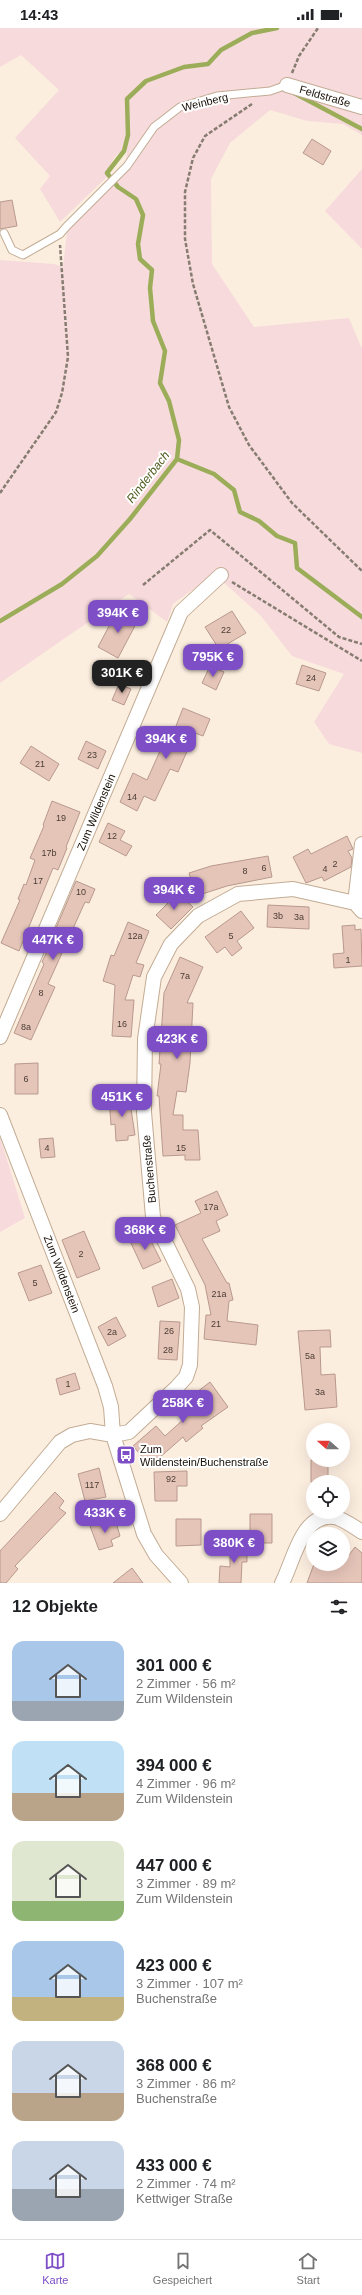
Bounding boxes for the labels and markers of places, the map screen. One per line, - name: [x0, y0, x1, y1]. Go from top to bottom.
- pin: 394K €: [85, 600, 151, 634]
- pin: 795K €: [180, 644, 246, 678]
- pin: 301K €: [89, 660, 155, 694]
- pin: 394K €: [133, 726, 199, 760]
- pin: 394K €: [141, 877, 207, 911]
- pin: 447K €: [20, 927, 86, 961]
- pin: 423K €: [144, 1026, 210, 1060]
- pin: 451K €: [89, 1084, 155, 1118]
- pin: 368K €: [112, 1217, 178, 1251]
- pin: 258K €: [150, 1390, 216, 1424]
- place label: Zum Wildenstein/Buchenstraße: [140, 1443, 268, 1468]
- bus stop icon: Zum Wildenstein/Buchenstraße: [115, 1444, 137, 1466]
- pin: 433K €: [72, 1500, 138, 1534]
- pin: 380K €: [201, 1530, 267, 1564]

